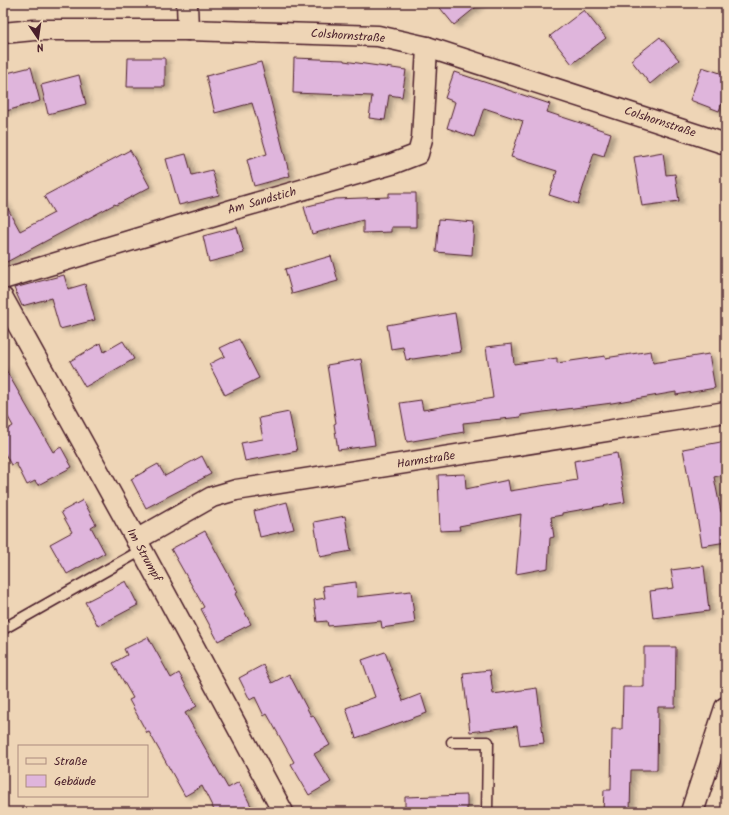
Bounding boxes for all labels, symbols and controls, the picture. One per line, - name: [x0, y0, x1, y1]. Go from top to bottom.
- north arrow: [18, 18, 58, 58]
- street label: Colshornstraße: [310, 24, 387, 48]
- text: N: [35, 37, 45, 56]
- street label: Colshornstraße: [622, 101, 699, 143]
- street label: Am Sandstich: [226, 182, 298, 220]
- street label: Harmstraße: [395, 446, 457, 474]
- street label: Im Strumpf: [121, 525, 167, 587]
- legend: [18, 745, 148, 797]
- text: Straße: [54, 752, 88, 771]
- text: Gebäude: [54, 772, 96, 791]

